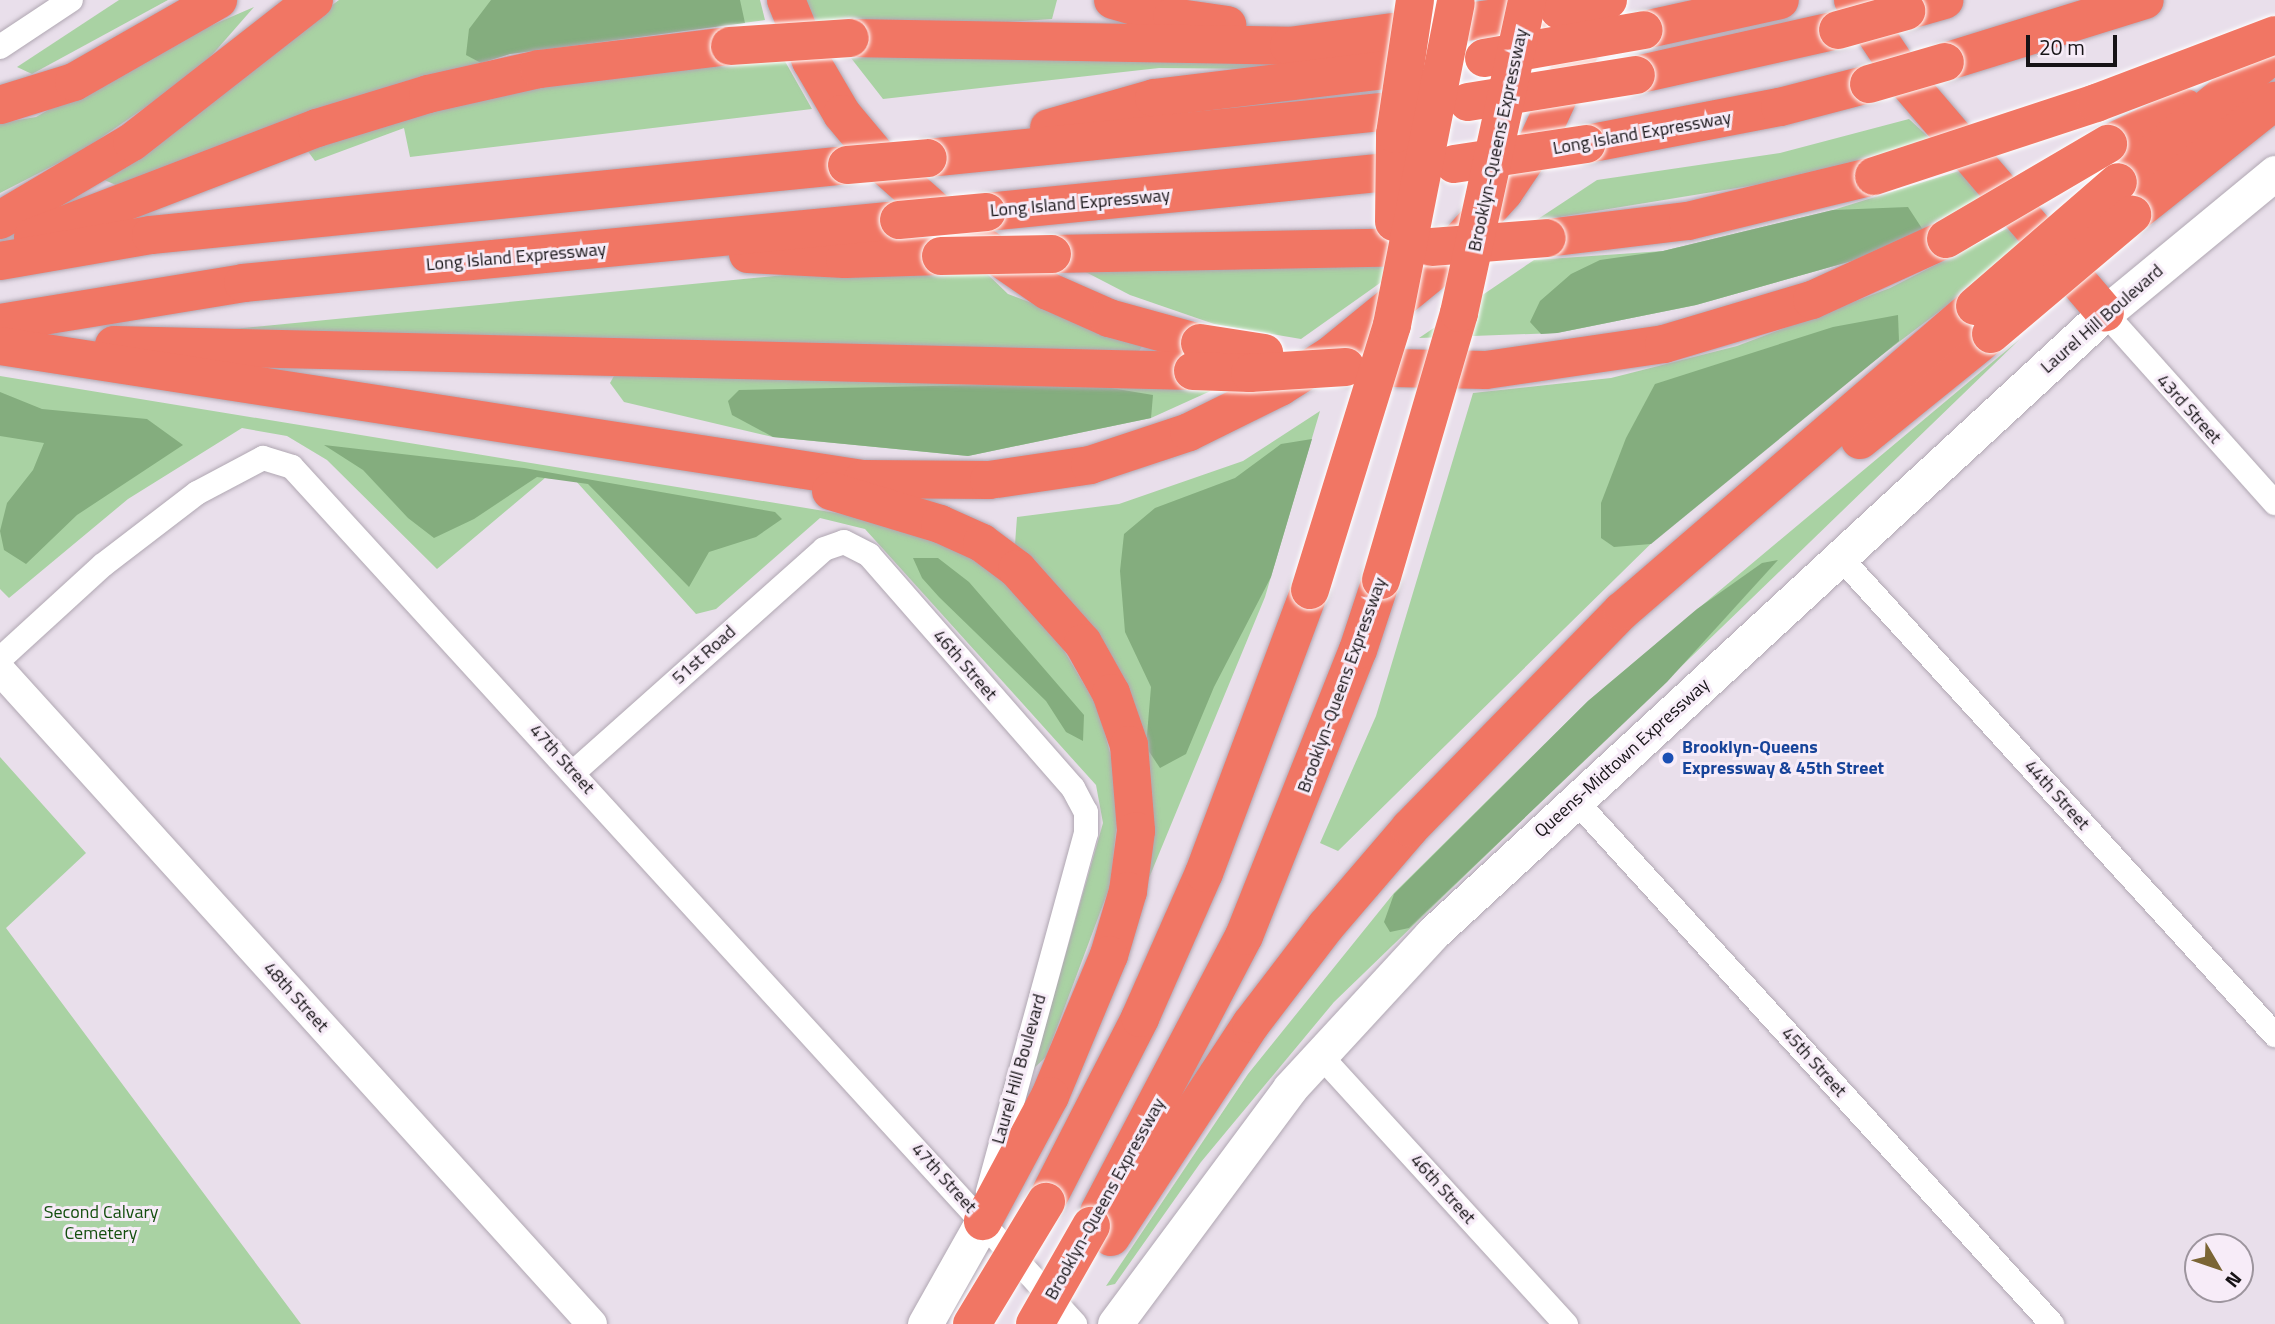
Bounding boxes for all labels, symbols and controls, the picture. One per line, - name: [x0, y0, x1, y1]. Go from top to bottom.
- scale bar: [2030, 21, 2121, 65]
- street label: Brooklyn-Queens Expressway: [1464, 27, 1532, 253]
- text: 20 m: [2039, 31, 2085, 63]
- street label: Long Island Expressway: [1551, 107, 1733, 159]
- street label: Long Island Expressway: [989, 184, 1171, 222]
- street label: Long Island Expressway: [425, 238, 607, 276]
- street label: Laurel Hill Boulevard: [2036, 260, 2168, 378]
- street label: 43rd Street: [2152, 370, 2226, 448]
- street label: Brooklyn-Queens Expressway: [1293, 574, 1391, 796]
- street label: 51st Road: [668, 621, 740, 689]
- street label: 46th Street: [928, 625, 1002, 705]
- street label: Queens-Midtown Expressway: [1530, 674, 1714, 842]
- street label: 47th Street: [525, 720, 599, 798]
- place label: Brooklyn-Queens Expressway & 45th Street: [1682, 737, 1884, 780]
- marker: Brooklyn-Queens Expressway & 45th Street: [1660, 750, 1676, 766]
- street label: 44th Street: [2020, 756, 2094, 834]
- street label: 48th Street: [259, 958, 333, 1036]
- street label: Laurel Hill Boulevard: [987, 991, 1051, 1147]
- street label: 45th Street: [1777, 1023, 1851, 1101]
- street label: Brooklyn-Queens Expressway: [1040, 1094, 1170, 1304]
- street label: 47th Street: [907, 1139, 981, 1217]
- street label: 46th Street: [1406, 1150, 1480, 1228]
- park label: Second Calvary Cemetery: [44, 1202, 158, 1244]
- north arrow: [2184, 1233, 2254, 1303]
- text: N: [2219, 1266, 2250, 1295]

